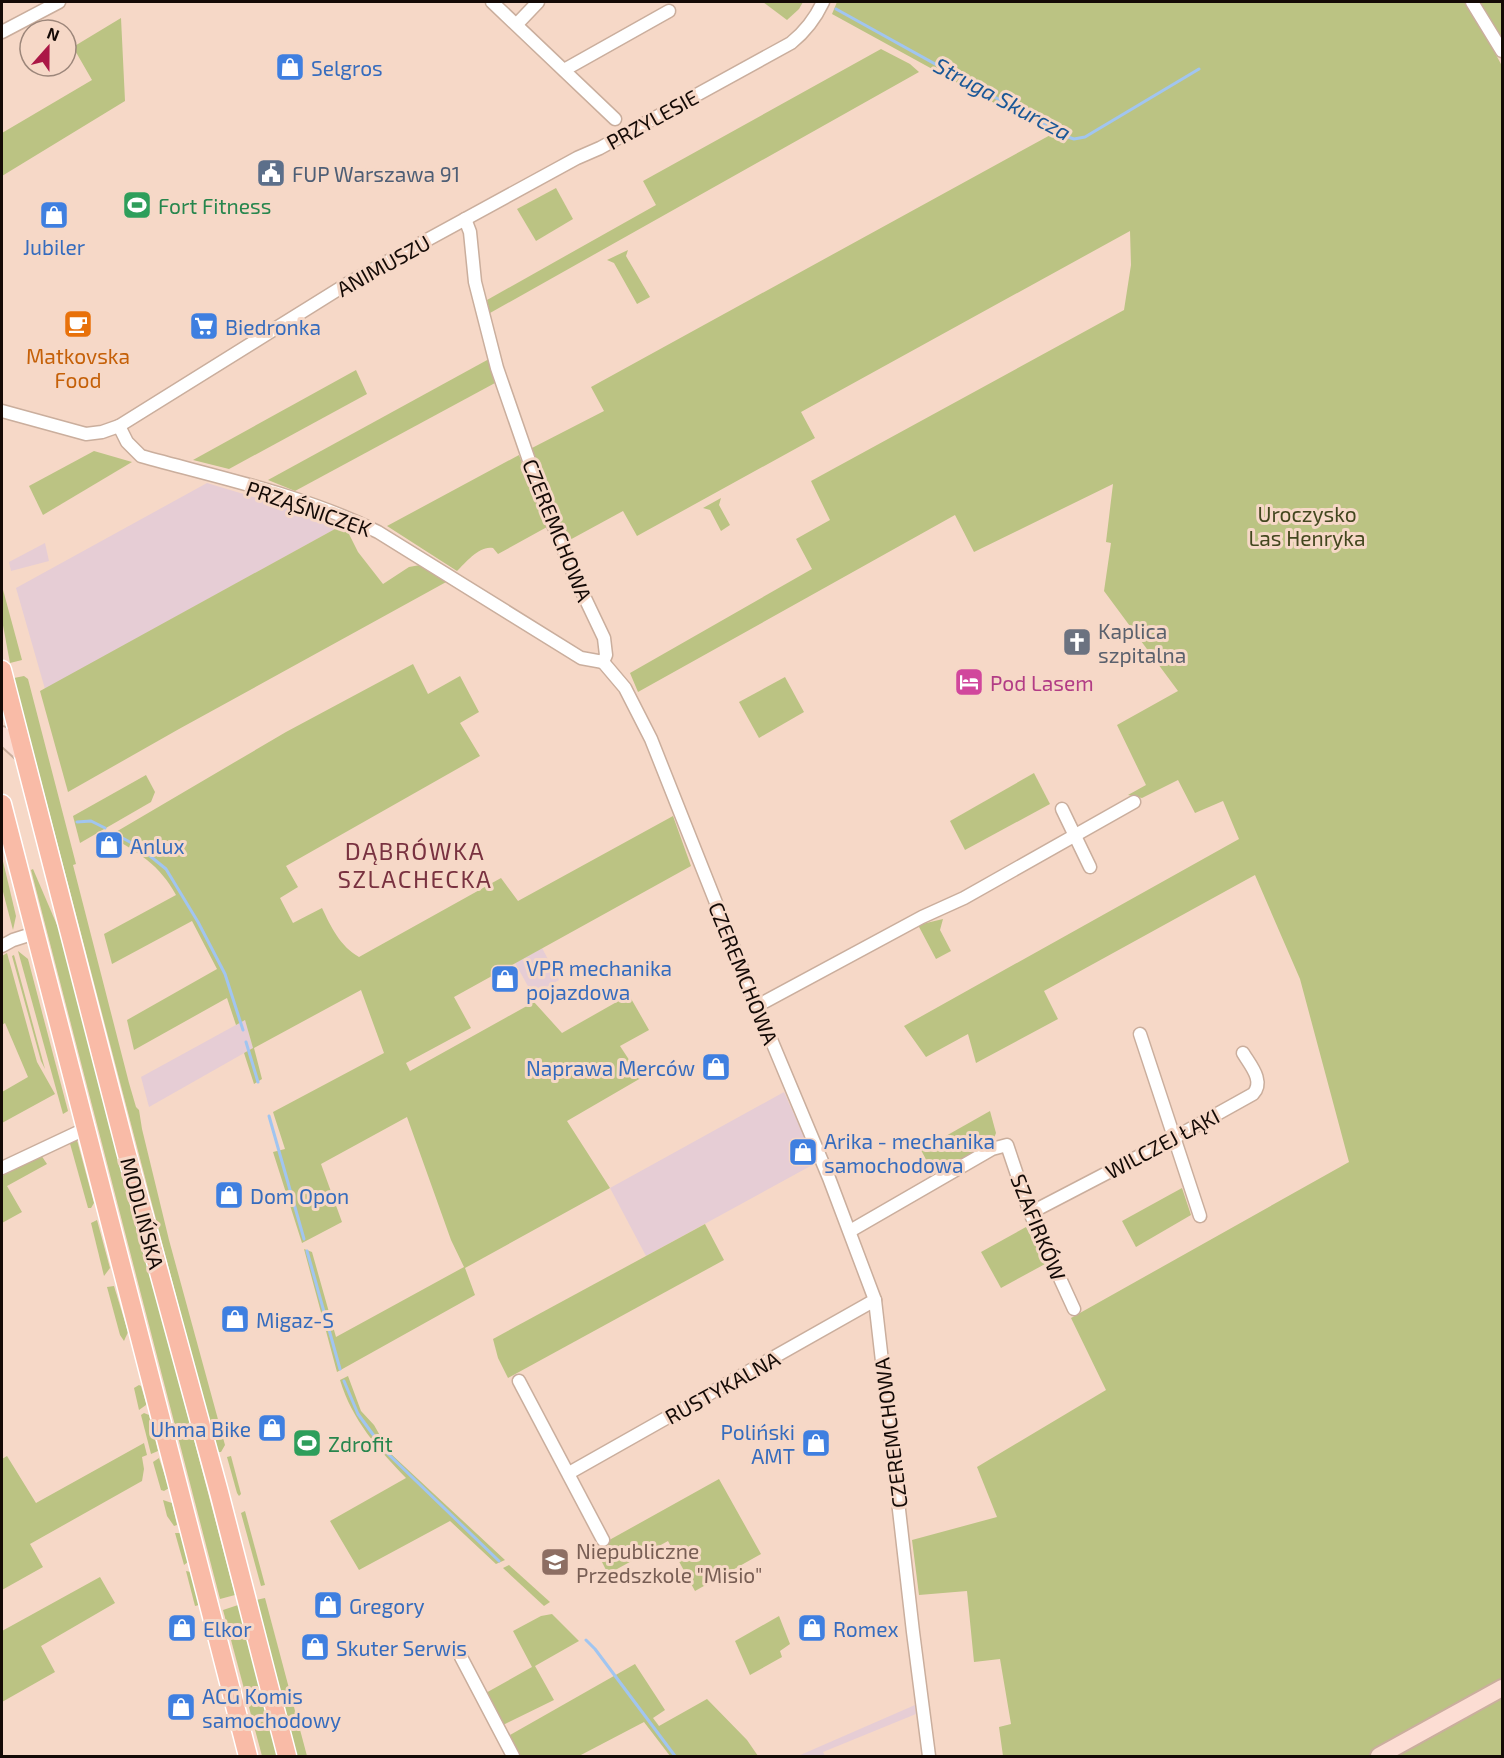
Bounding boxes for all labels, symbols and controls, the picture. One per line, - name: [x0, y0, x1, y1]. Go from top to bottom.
- north arrow: [18, 18, 78, 78]
- text: N: [45, 23, 62, 44]
- shop icon: Selgros: [274, 51, 306, 83]
- water label: Struga Skurcza: [930, 51, 1076, 145]
- place label: Selgros: [311, 55, 383, 80]
- street label: PRZYLESIE: [602, 84, 702, 154]
- public building icon: FUP Warszawa 91: [255, 157, 287, 189]
- place label: FUP Warszawa 91: [292, 161, 460, 186]
- sports icon: Fort Fitness: [121, 189, 153, 221]
- place label: Fort Fitness: [158, 193, 271, 218]
- shop icon: Jubiler: [38, 199, 70, 231]
- street label: ANIMUSZU: [332, 229, 434, 301]
- place label: Jubiler: [23, 234, 86, 259]
- cafe icon: Matkovska Food: [62, 308, 94, 340]
- supermarket icon: Biedronka: [188, 310, 220, 342]
- place label: Biedronka: [225, 314, 321, 339]
- place label: Matkovska Food: [26, 343, 130, 392]
- street label: CZEREMCHOWA: [518, 455, 598, 605]
- street label: PRZĄŚNICZEK: [243, 475, 375, 541]
- park label: Uroczysko Las Henryka: [1249, 501, 1365, 550]
- place label: Kaplica szpitalna: [1098, 618, 1186, 667]
- church icon: Kaplica szpitalna: [1061, 626, 1093, 658]
- hotel icon: Pod Lasem: [953, 666, 985, 698]
- place label: Pod Lasem: [990, 670, 1094, 695]
- shop icon: Anlux: [93, 829, 125, 861]
- place label: Anlux: [130, 833, 185, 858]
- district label: DĄBRÓWKA SZLACHECKA: [337, 836, 493, 893]
- street label: CZEREMCHOWA: [704, 898, 784, 1048]
- place label: VPR mechanika pojazdowa: [526, 955, 672, 1005]
- shop icon: VPR mechanika pojazdowa: [489, 963, 521, 995]
- shop icon: Naprawa Merców: [700, 1051, 732, 1083]
- place label: Naprawa Merców: [526, 1055, 695, 1080]
- street label: WILCZEJ ŁĄKI: [1101, 1103, 1223, 1183]
- place label: Arika - mechanika samochodowa: [824, 1128, 995, 1177]
- shop icon: Arika - mechanika samochodowa: [787, 1136, 819, 1168]
- street label: MODLIŃSKA: [116, 1154, 170, 1272]
- street label: SZAFIRKÓW: [1006, 1170, 1072, 1284]
- shop icon: Dom Opon: [213, 1179, 245, 1211]
- place label: Dom Opon: [250, 1183, 349, 1208]
- shop icon: Migaz-S: [219, 1303, 251, 1335]
- place label: Migaz-S: [256, 1307, 334, 1332]
- street label: RUSTYKALNA: [660, 1345, 784, 1429]
- street label: CZEREMCHOWA: [868, 1356, 912, 1510]
- shop icon: Uhma Bike: [256, 1412, 288, 1444]
- place label: Uhma Bike: [150, 1416, 251, 1441]
- place label: Poliński AMT: [721, 1419, 795, 1468]
- sports icon: Zdrofit: [291, 1427, 323, 1459]
- shop icon: Poliński AMT: [800, 1427, 832, 1459]
- place label: Zdrofit: [328, 1431, 393, 1456]
- place label: Niepubliczne Przedszkole "Misio": [576, 1538, 762, 1587]
- school or university icon: Niepubliczne Przedszkole "Misio": [539, 1546, 571, 1578]
- shop icon: Gregory: [312, 1589, 344, 1621]
- place label: Gregory: [349, 1593, 425, 1618]
- shop icon: Elkor: [166, 1612, 198, 1644]
- shop icon: Romex: [796, 1612, 828, 1644]
- place label: Elkor: [203, 1616, 252, 1641]
- place label: Romex: [833, 1616, 899, 1641]
- shop icon: Skuter Serwis: [299, 1631, 331, 1663]
- place label: Skuter Serwis: [336, 1635, 467, 1660]
- place label: ACG Komis samochodowy: [202, 1683, 341, 1732]
- shop icon: ACG Komis samochodowy: [165, 1691, 197, 1723]

